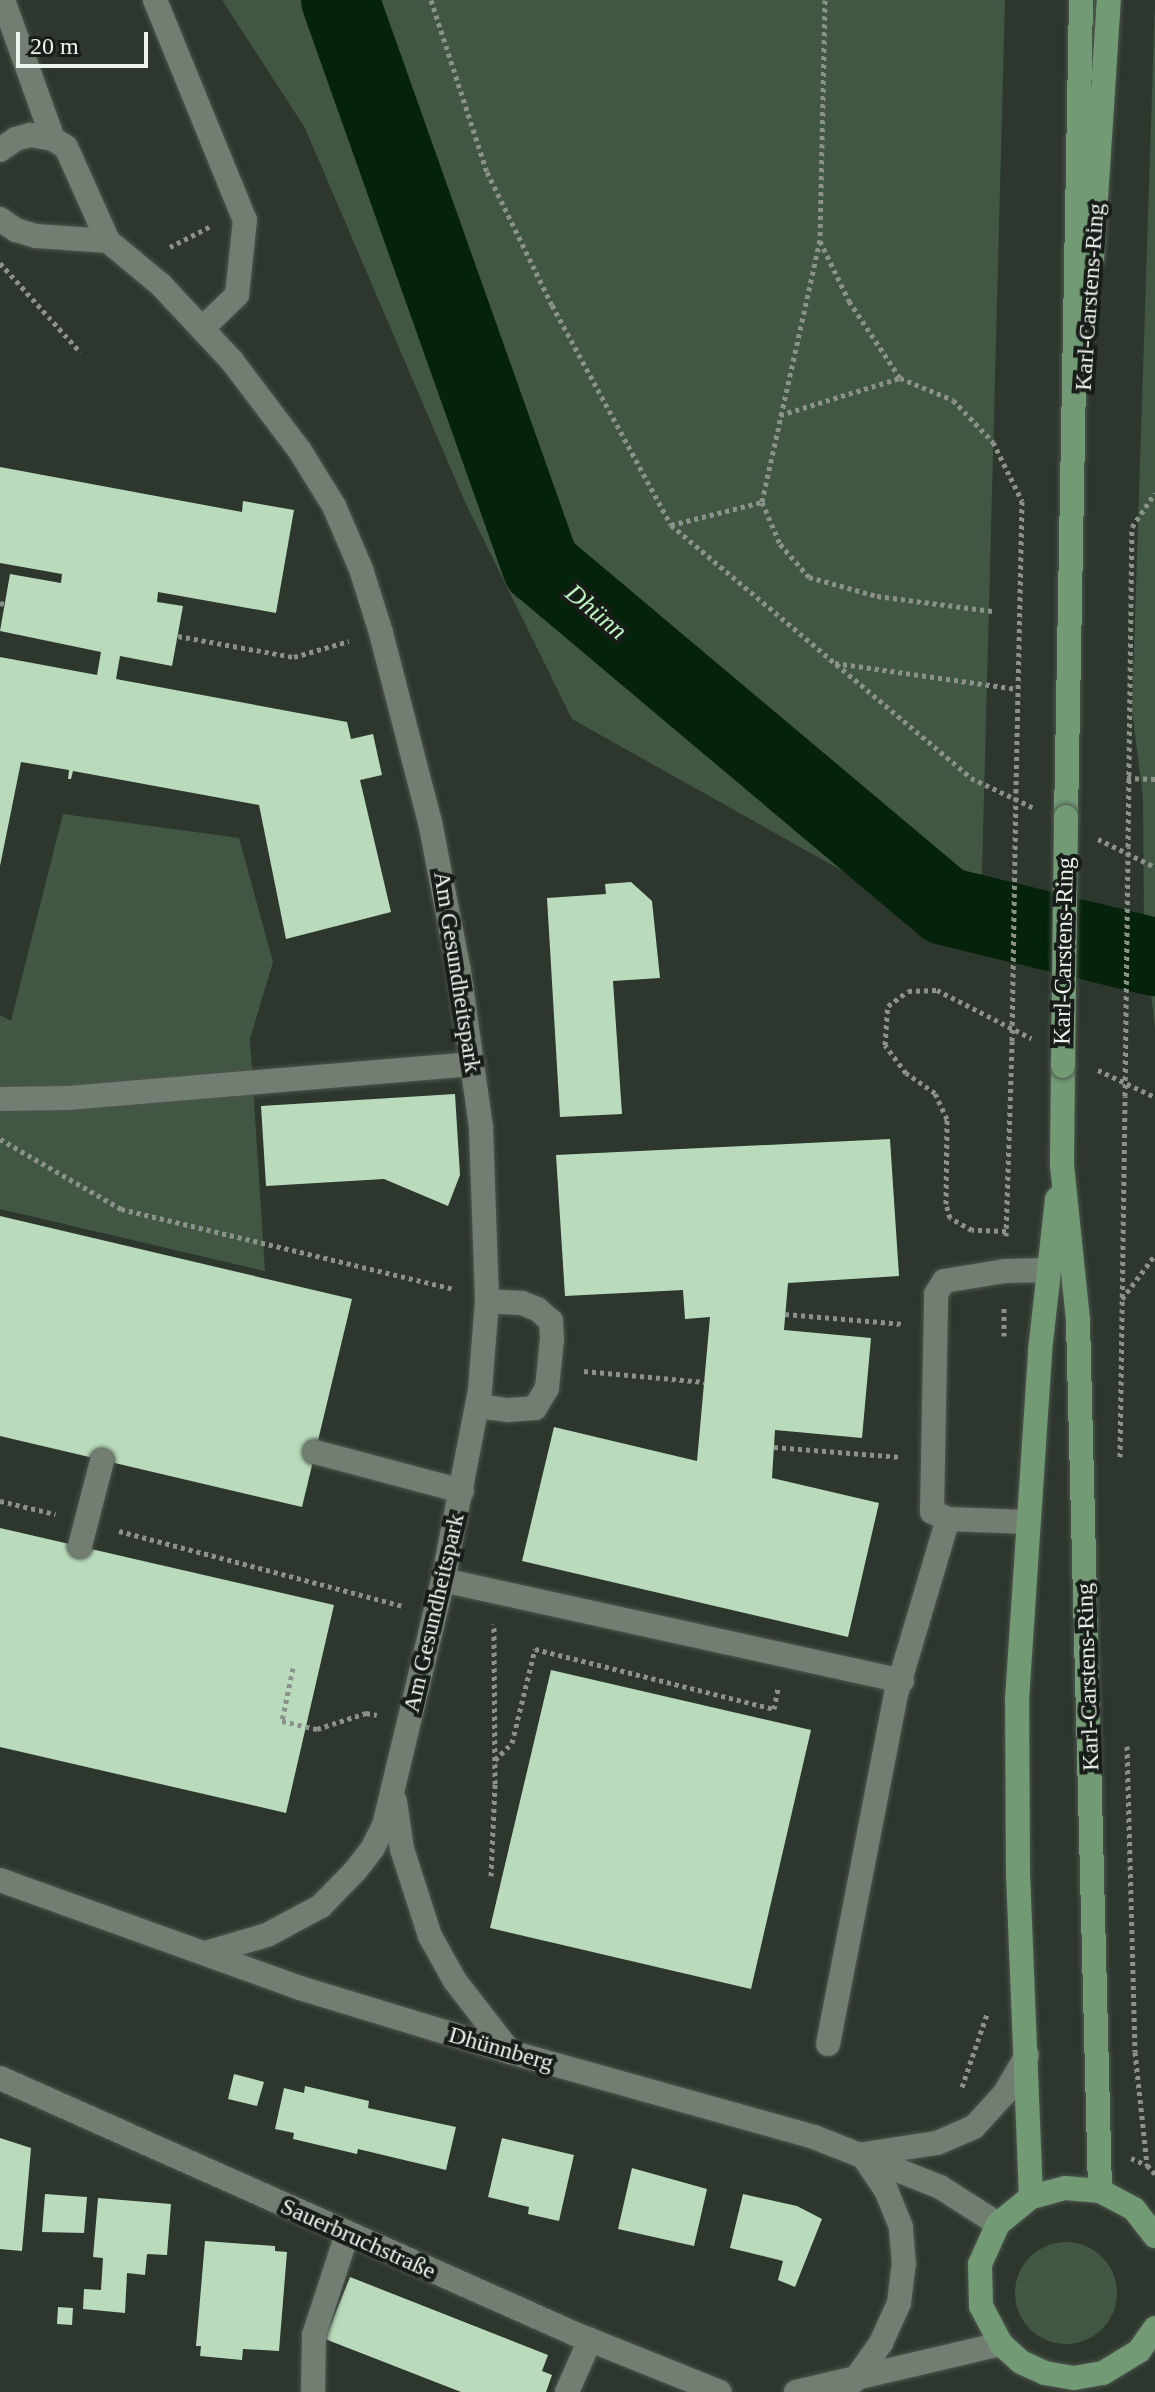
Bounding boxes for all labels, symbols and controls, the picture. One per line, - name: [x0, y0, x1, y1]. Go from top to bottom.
- scale bar: [20, 16, 152, 66]
- text: 20 m: [30, 33, 79, 59]
- street label: Karl-Carstens-Ring: [1069, 202, 1111, 392]
- water label: Dhünn: [559, 577, 633, 647]
- street label: Karl-Carstens-Ring: [1048, 857, 1080, 1045]
- street label: Am Gesundheitspark: [427, 869, 487, 1075]
- street label: Am Gesundheitspark: [397, 1511, 471, 1715]
- street label: Karl-Carstens-Ring: [1070, 1583, 1106, 1771]
- street label: Dhünnberg: [445, 2020, 557, 2078]
- street label: Sauerbruchstraße: [276, 2192, 440, 2286]

